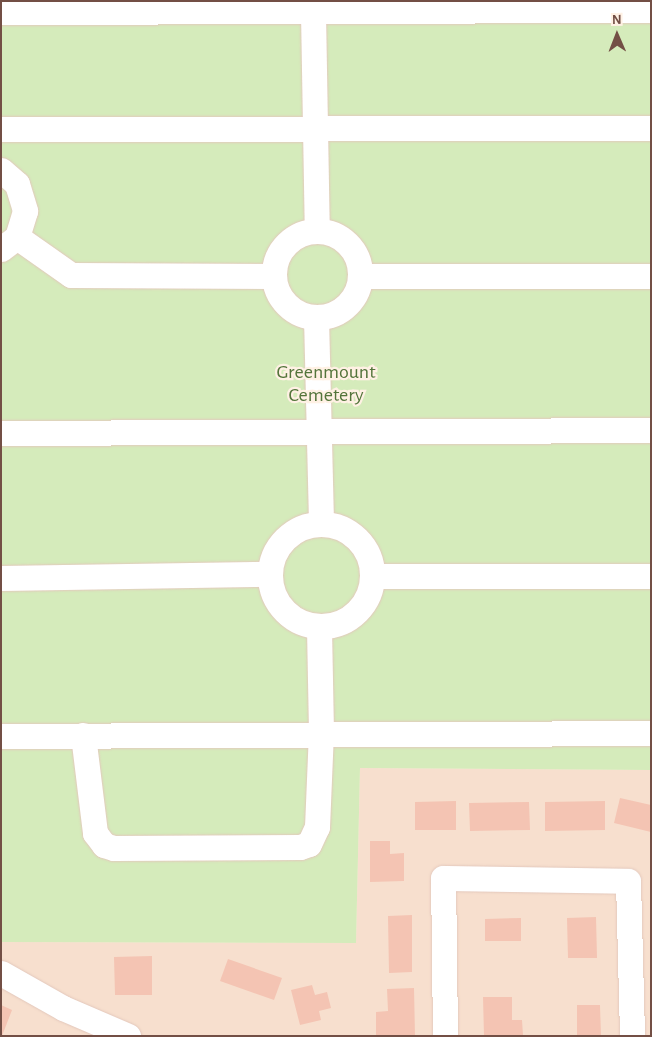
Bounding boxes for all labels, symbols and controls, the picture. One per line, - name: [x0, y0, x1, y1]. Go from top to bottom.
- north arrow: [592, 10, 642, 60]
- text: N: [612, 13, 622, 27]
- park label: Greenmount Cemetery: [276, 361, 376, 408]

